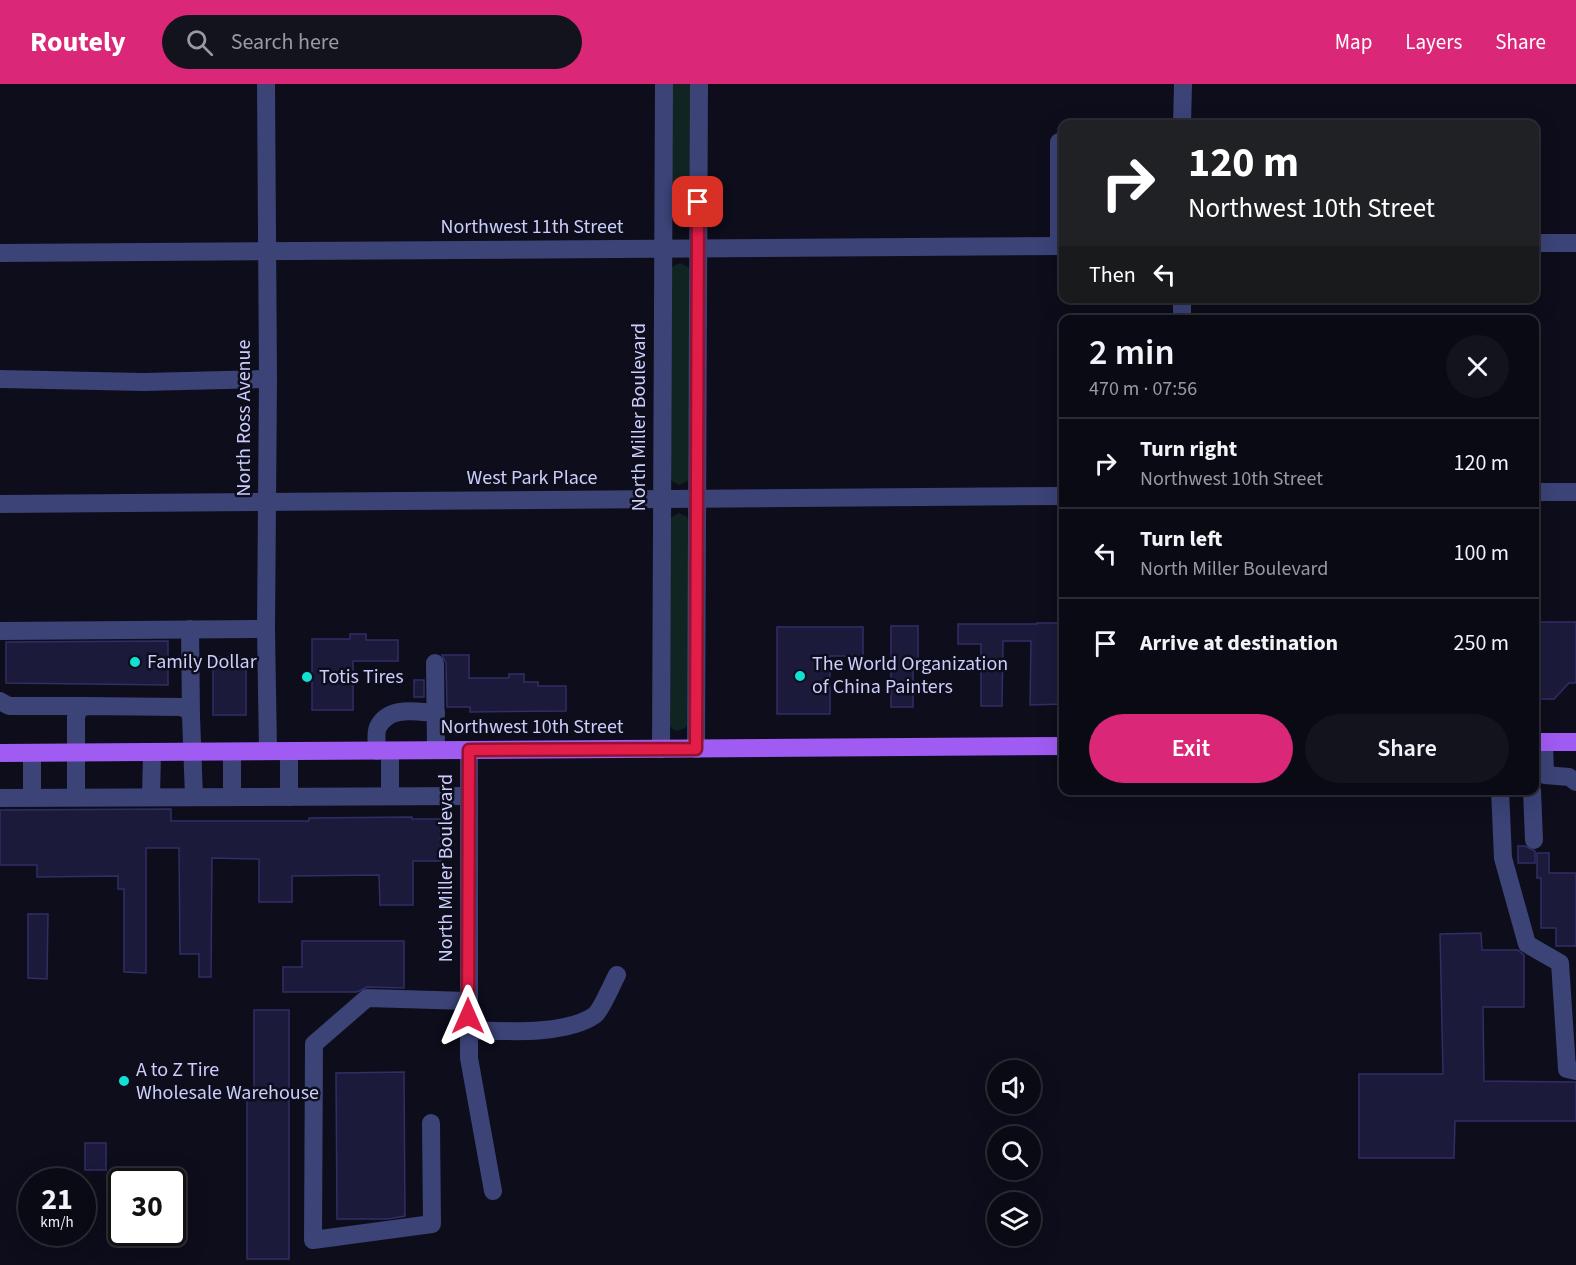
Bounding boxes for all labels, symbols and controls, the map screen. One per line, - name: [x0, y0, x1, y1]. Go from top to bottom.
- search box: [162, 15, 582, 69]
- text: Routely: [30, 22, 126, 62]
- icon: search: [183, 26, 216, 59]
- text: Search here: [231, 26, 339, 58]
- text: Map: [1335, 27, 1372, 57]
- text: Layers: [1405, 27, 1462, 57]
- text: Share: [1495, 27, 1546, 57]
- text: 120 m: [1188, 133, 1299, 193]
- icon: right: [1089, 144, 1167, 222]
- pin: [672, 176, 723, 227]
- icon: arrive: [681, 185, 714, 218]
- text: Northwest 10th Street: [1188, 189, 1435, 228]
- street label: Northwest 11th Street: [441, 213, 624, 241]
- icon: left: [1148, 258, 1181, 291]
- text: Then: [1089, 259, 1136, 291]
- street label: North Miller Boulevard: [625, 323, 653, 511]
- text: 2 min: [1089, 327, 1175, 378]
- button: close: [1446, 335, 1509, 398]
- street label: North Ross Avenue: [230, 340, 258, 496]
- text: 470 m · 07:56: [1089, 375, 1197, 403]
- text: Turn right: [1140, 433, 1237, 465]
- icon: right: [1089, 447, 1122, 480]
- text: 120 m: [1454, 447, 1509, 479]
- street label: West Park Place: [467, 464, 598, 492]
- text: Northwest 10th Street: [1140, 465, 1323, 493]
- text: Turn left: [1140, 523, 1222, 555]
- icon: left: [1089, 537, 1122, 570]
- text: 100 m: [1454, 537, 1509, 569]
- text: North Miller Boulevard: [1140, 555, 1328, 583]
- icon: arrive: [1089, 627, 1122, 660]
- text: Arrive at destination: [1140, 627, 1338, 659]
- text: 250 m: [1454, 627, 1509, 659]
- place label: Family Dollar: [147, 648, 257, 676]
- place label: The World Organization of China Painters: [812, 650, 1008, 701]
- marker: Family Dollar: [128, 655, 142, 669]
- place label: Totis Tires: [319, 663, 404, 691]
- marker: The World Organization of China Painters: [793, 669, 807, 683]
- marker: Totis Tires: [300, 670, 314, 684]
- street label: Northwest 10th Street: [441, 713, 624, 741]
- button: Exit: [1089, 714, 1293, 783]
- button: Share: [1305, 714, 1509, 783]
- street label: North Miller Boulevard: [432, 774, 460, 962]
- position arrow: [436, 984, 500, 1048]
- place label: A to Z Tire Wholesale Warehouse: [136, 1056, 319, 1107]
- map controls: [987, 1060, 1041, 1246]
- button: sound: [987, 1060, 1041, 1114]
- marker: A to Z Tire Wholesale Warehouse: [117, 1074, 131, 1088]
- button: search: [987, 1126, 1041, 1180]
- speed limit sign: 30: [108, 1168, 186, 1246]
- text: 21: [41, 1178, 73, 1221]
- button: layers: [987, 1192, 1041, 1246]
- text: km/h: [40, 1212, 74, 1233]

